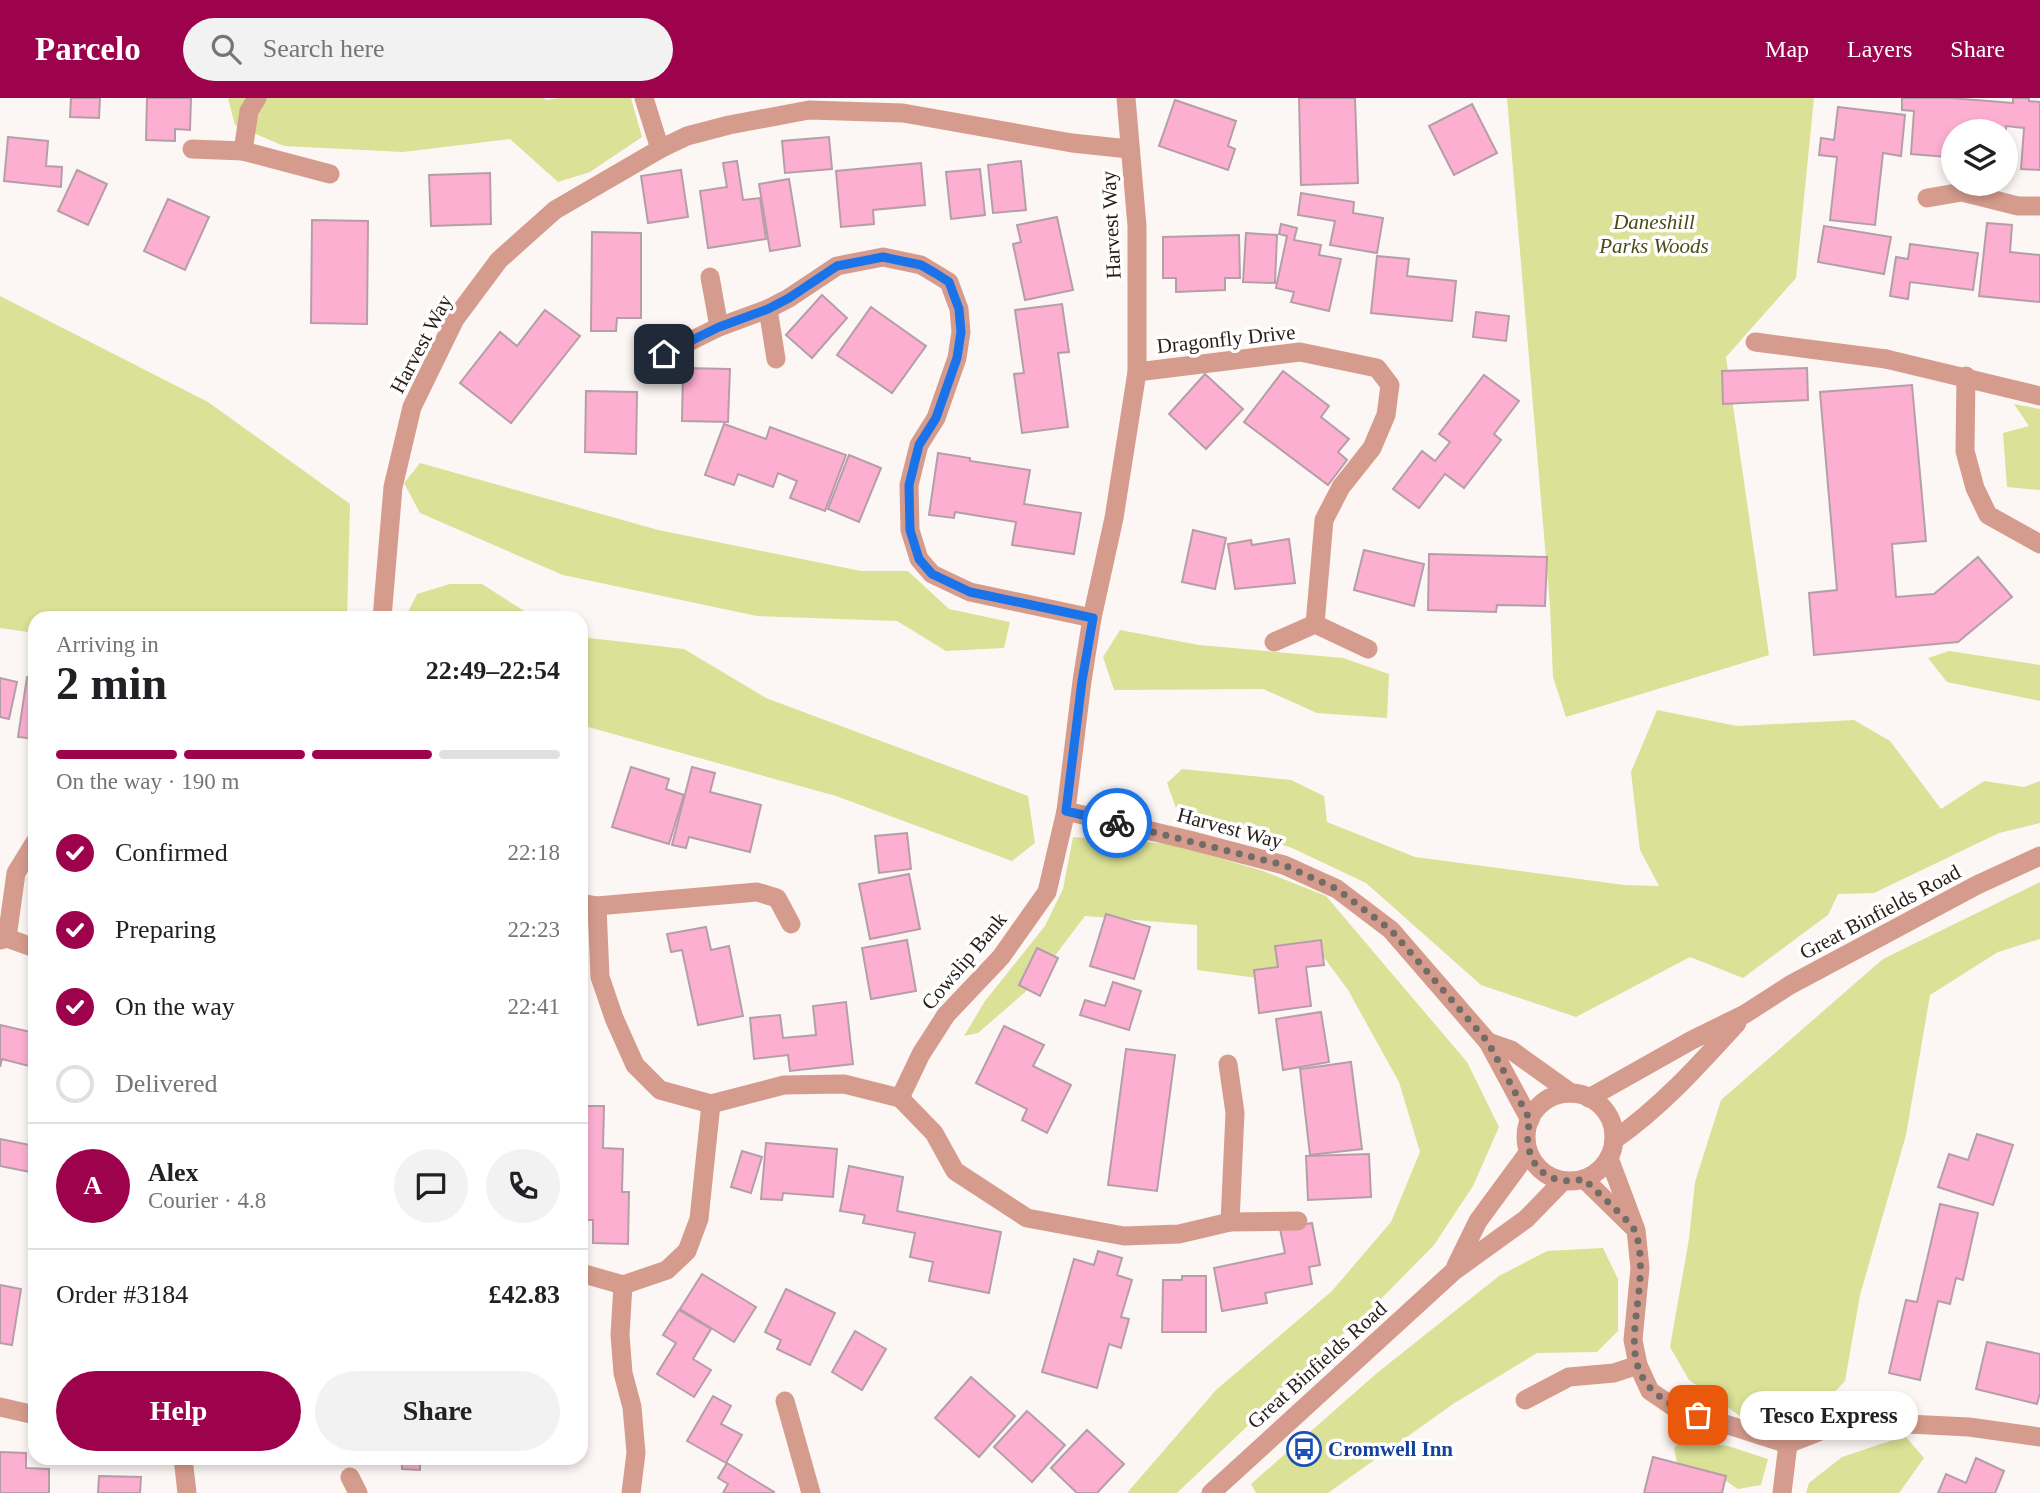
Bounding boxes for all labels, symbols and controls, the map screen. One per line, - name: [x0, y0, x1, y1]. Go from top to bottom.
- search box: [183, 18, 673, 81]
- icon: search: [207, 30, 245, 68]
- text: Parcelo: [35, 31, 141, 67]
- text: Search here: [263, 34, 385, 63]
- text: Map: [1765, 36, 1809, 62]
- text: Layers: [1847, 36, 1912, 62]
- text: Share: [1950, 36, 2005, 62]
- map controls: [1941, 119, 2018, 196]
- button: layers: [1941, 119, 2018, 196]
- street label: Harvest Way: [1096, 170, 1126, 280]
- park label: Daneshill Parks Woods: [1598, 210, 1709, 258]
- street label: Harvest Way: [385, 290, 457, 397]
- street label: Dragonfly Drive: [1155, 320, 1297, 358]
- pin: [634, 324, 694, 384]
- icon: home: [645, 335, 683, 373]
- text: Arriving in: [56, 632, 159, 657]
- text: 22:49–22:54: [426, 656, 560, 685]
- text: 2 min: [56, 658, 167, 709]
- text: On the way · 190 m: [56, 769, 239, 794]
- courier: [1082, 788, 1152, 858]
- street label: Harvest Way: [1175, 802, 1286, 854]
- icon: bike: [1098, 804, 1136, 842]
- icon: check: [56, 834, 94, 872]
- text: Confirmed: [115, 838, 228, 867]
- text: 22:18: [508, 840, 560, 865]
- street label: Great Binfields Road: [1796, 859, 1965, 964]
- street label: Cowslip Bank: [916, 907, 1012, 1015]
- icon: check: [56, 911, 94, 949]
- text: Preparing: [115, 915, 216, 944]
- text: 22:23: [508, 917, 560, 942]
- icon: check: [56, 988, 94, 1026]
- text: On the way: [115, 992, 235, 1021]
- text: 22:41: [508, 994, 560, 1019]
- text: Delivered: [115, 1069, 218, 1098]
- button: chat: [394, 1149, 468, 1223]
- button: phone: [486, 1149, 560, 1223]
- text: Alex: [148, 1158, 199, 1187]
- text: A: [84, 1171, 102, 1200]
- text: Courier · 4.8: [148, 1188, 266, 1213]
- text: Order #3184: [56, 1280, 188, 1309]
- text: £42.83: [489, 1280, 560, 1309]
- street label: Great Binfields Road: [1243, 1296, 1392, 1434]
- button: Help: [56, 1371, 301, 1451]
- button: Share: [315, 1371, 560, 1451]
- pin: [1668, 1385, 1728, 1445]
- callout: Tesco Express: [1740, 1390, 1918, 1440]
- icon: bag: [1679, 1396, 1717, 1434]
- text: Tesco Express: [1760, 1403, 1898, 1428]
- bus stop icon: Cromwell Inn: [1285, 1430, 1323, 1468]
- place label: Cromwell Inn: [1328, 1437, 1453, 1461]

